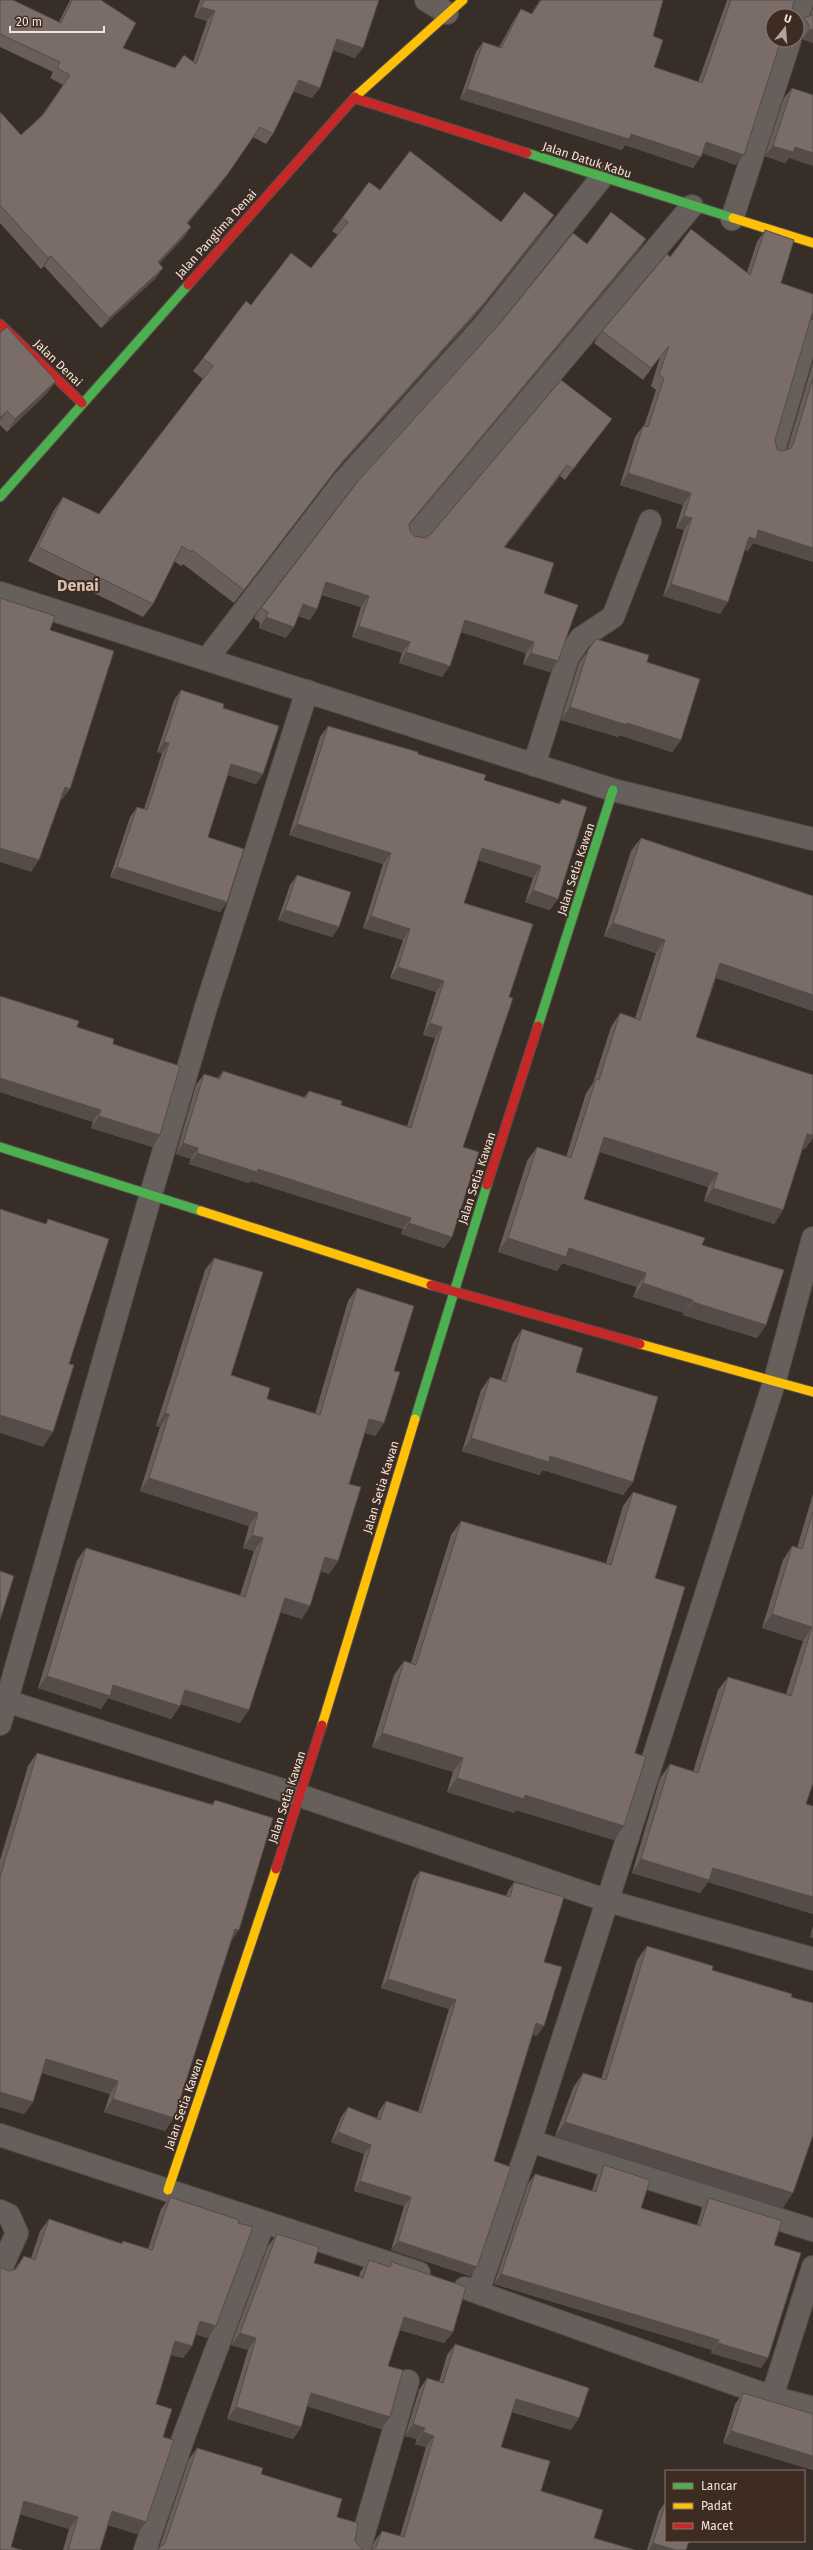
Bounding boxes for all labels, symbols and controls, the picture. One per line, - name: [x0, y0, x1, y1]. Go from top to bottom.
- scale bar: [10, 8, 104, 34]
- north arrow: [765, 8, 805, 48]
- text: U: [782, 12, 793, 26]
- text: 20 m: [16, 15, 42, 29]
- street label: Jalan Datuk Kabu: [541, 139, 633, 181]
- street label: Jalan Panglima Denai: [172, 187, 260, 281]
- street label: Jalan Denai: [31, 337, 85, 389]
- district label: Denai: [57, 576, 99, 595]
- street label: Jalan Setia Kawan: [554, 821, 598, 917]
- street label: Jalan Setia Kawan: [455, 1130, 499, 1226]
- street label: Jalan Setia Kawan: [360, 1439, 402, 1535]
- street label: Jalan Setia Kawan: [265, 1749, 309, 1845]
- street label: Jalan Setia Kawan: [162, 2056, 206, 2152]
- legend: [665, 2470, 805, 2542]
- text: Lancar: [701, 2479, 738, 2493]
- text: Padat: [701, 2499, 733, 2513]
- text: Macet: [701, 2519, 734, 2533]

